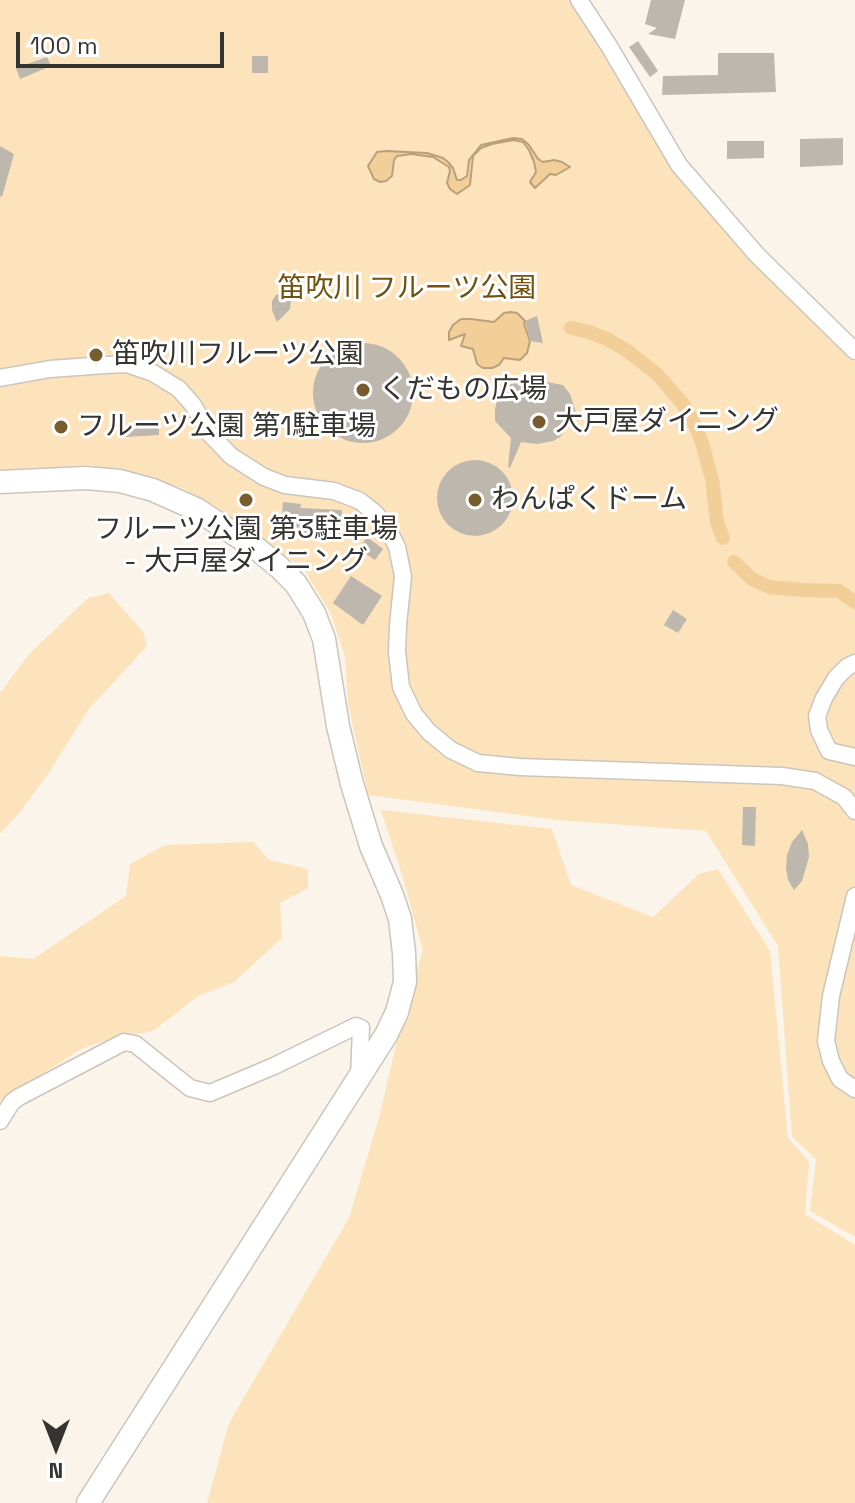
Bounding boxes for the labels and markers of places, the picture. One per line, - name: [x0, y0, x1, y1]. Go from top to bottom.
- place label: 笛吹川フルーツ公園: [112, 338, 364, 372]
- marker: 笛吹川フルーツ公園: [87, 346, 105, 364]
- place label: くだもの広場: [379, 373, 547, 407]
- marker: くだもの広場: [354, 381, 372, 399]
- place label: 大戸屋ダイニング: [555, 405, 779, 439]
- place label: フルーツ公園 第1駐車場: [77, 410, 376, 444]
- marker: 大戸屋ダイニング: [530, 413, 548, 431]
- marker: フルーツ公園 第1駐車場: [52, 418, 70, 436]
- place label: わんぱくドーム: [491, 483, 687, 517]
- marker: フルーツ公園 第3駐車場 - 大戸屋ダイニング: [237, 491, 255, 509]
- marker: わんぱくドーム: [466, 491, 484, 509]
- place label: フルーツ公園 第3駐車場 - 大戸屋ダイニング: [94, 513, 398, 579]

